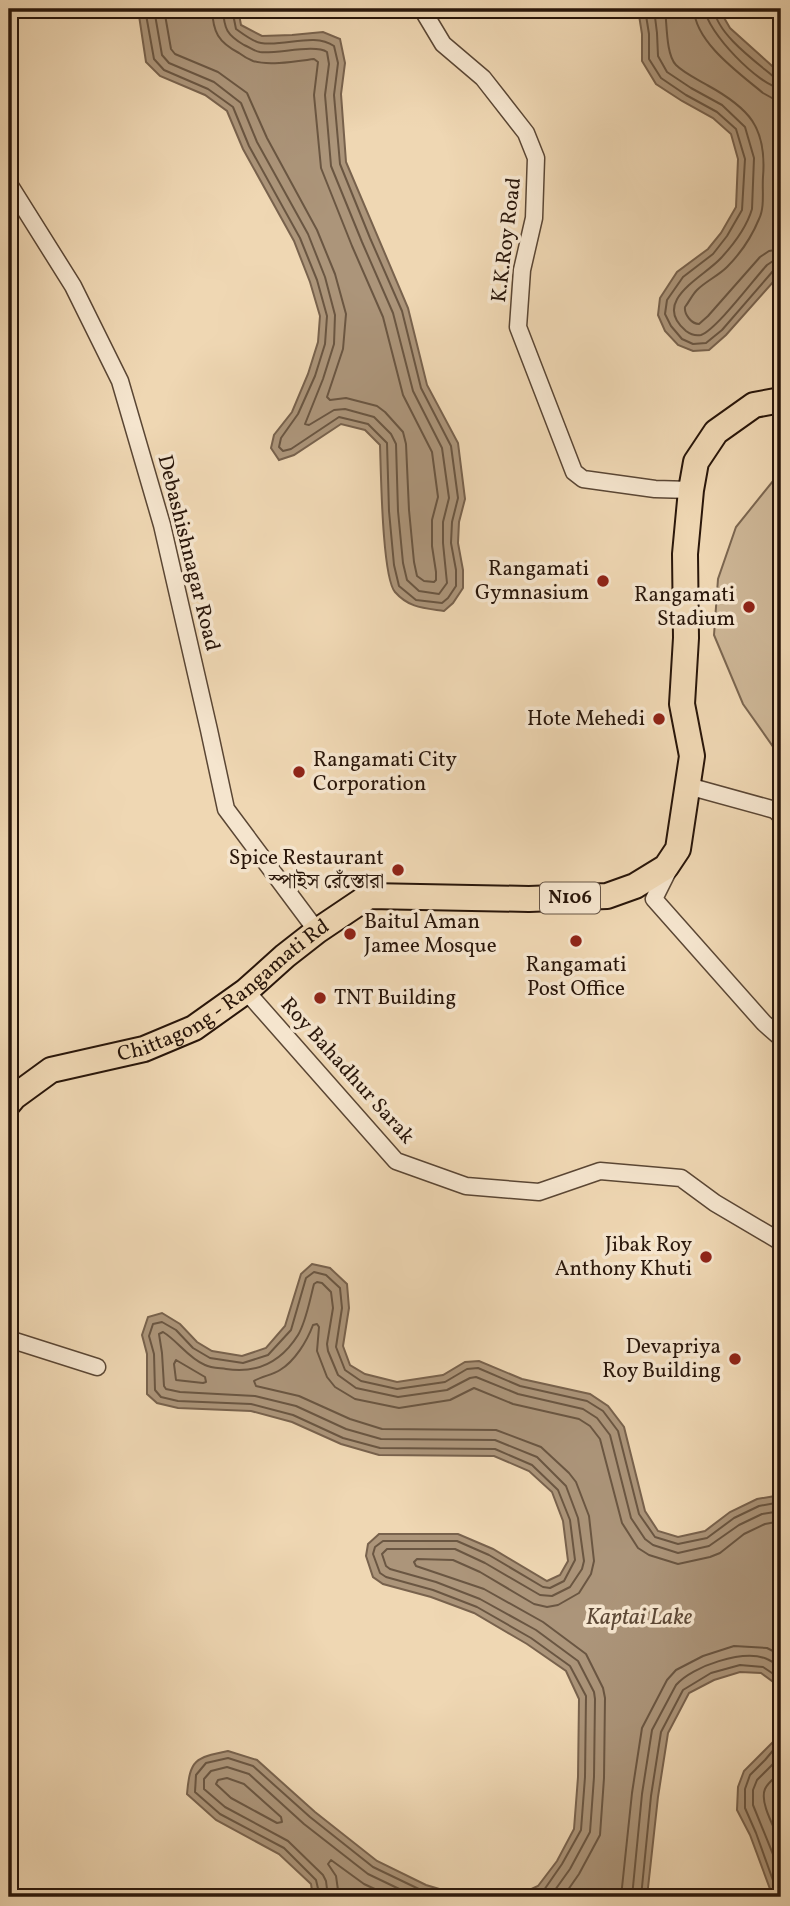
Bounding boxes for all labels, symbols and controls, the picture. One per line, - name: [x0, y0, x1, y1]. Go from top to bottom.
- street label: K.K.Roy Road: [485, 176, 529, 304]
- street label: Debashishnagar Road: [150, 452, 226, 654]
- place label: Rangamati Gymnasium: [475, 555, 589, 608]
- marker: Rangamati Gymnasium: [595, 573, 611, 589]
- place label: Rangamati Stadium: [634, 581, 735, 634]
- marker: Rangamati Stadium: [741, 599, 757, 615]
- place label: Hote Mehedi: [527, 705, 645, 734]
- marker: Hote Mehedi: [651, 711, 667, 727]
- place label: Rangamati City Corporation: [313, 746, 458, 799]
- marker: Rangamati City Corporation: [291, 764, 307, 780]
- place label: Spice Restaurant স্পাইস রেঁস্তোরা: [229, 844, 384, 897]
- marker: Spice Restaurant স্পাইস রেঁস্তোরা: [390, 862, 406, 878]
- road number: N106: [540, 882, 600, 914]
- place label: Baitul Aman Jamee Mosque: [364, 908, 497, 961]
- street label: Chittagong - Rangamati Rd: [114, 912, 335, 1069]
- marker: Baitul Aman Jamee Mosque: [342, 926, 358, 942]
- marker: Rangamati Post Office: [568, 933, 584, 949]
- place label: Rangamati Post Office: [526, 951, 626, 1004]
- place label: TNT Building: [334, 984, 456, 1013]
- marker: TNT Building: [312, 990, 328, 1006]
- street label: Roy Bahadhur Sarak: [273, 991, 421, 1151]
- place label: Jibak Roy Anthony Khuti: [555, 1231, 693, 1284]
- marker: Jibak Roy Anthony Khuti: [698, 1249, 714, 1265]
- place label: Devapriya Roy Building: [602, 1333, 721, 1386]
- marker: Devapriya Roy Building: [727, 1351, 743, 1367]
- water label: Kaptai Lake: [586, 1602, 693, 1634]

